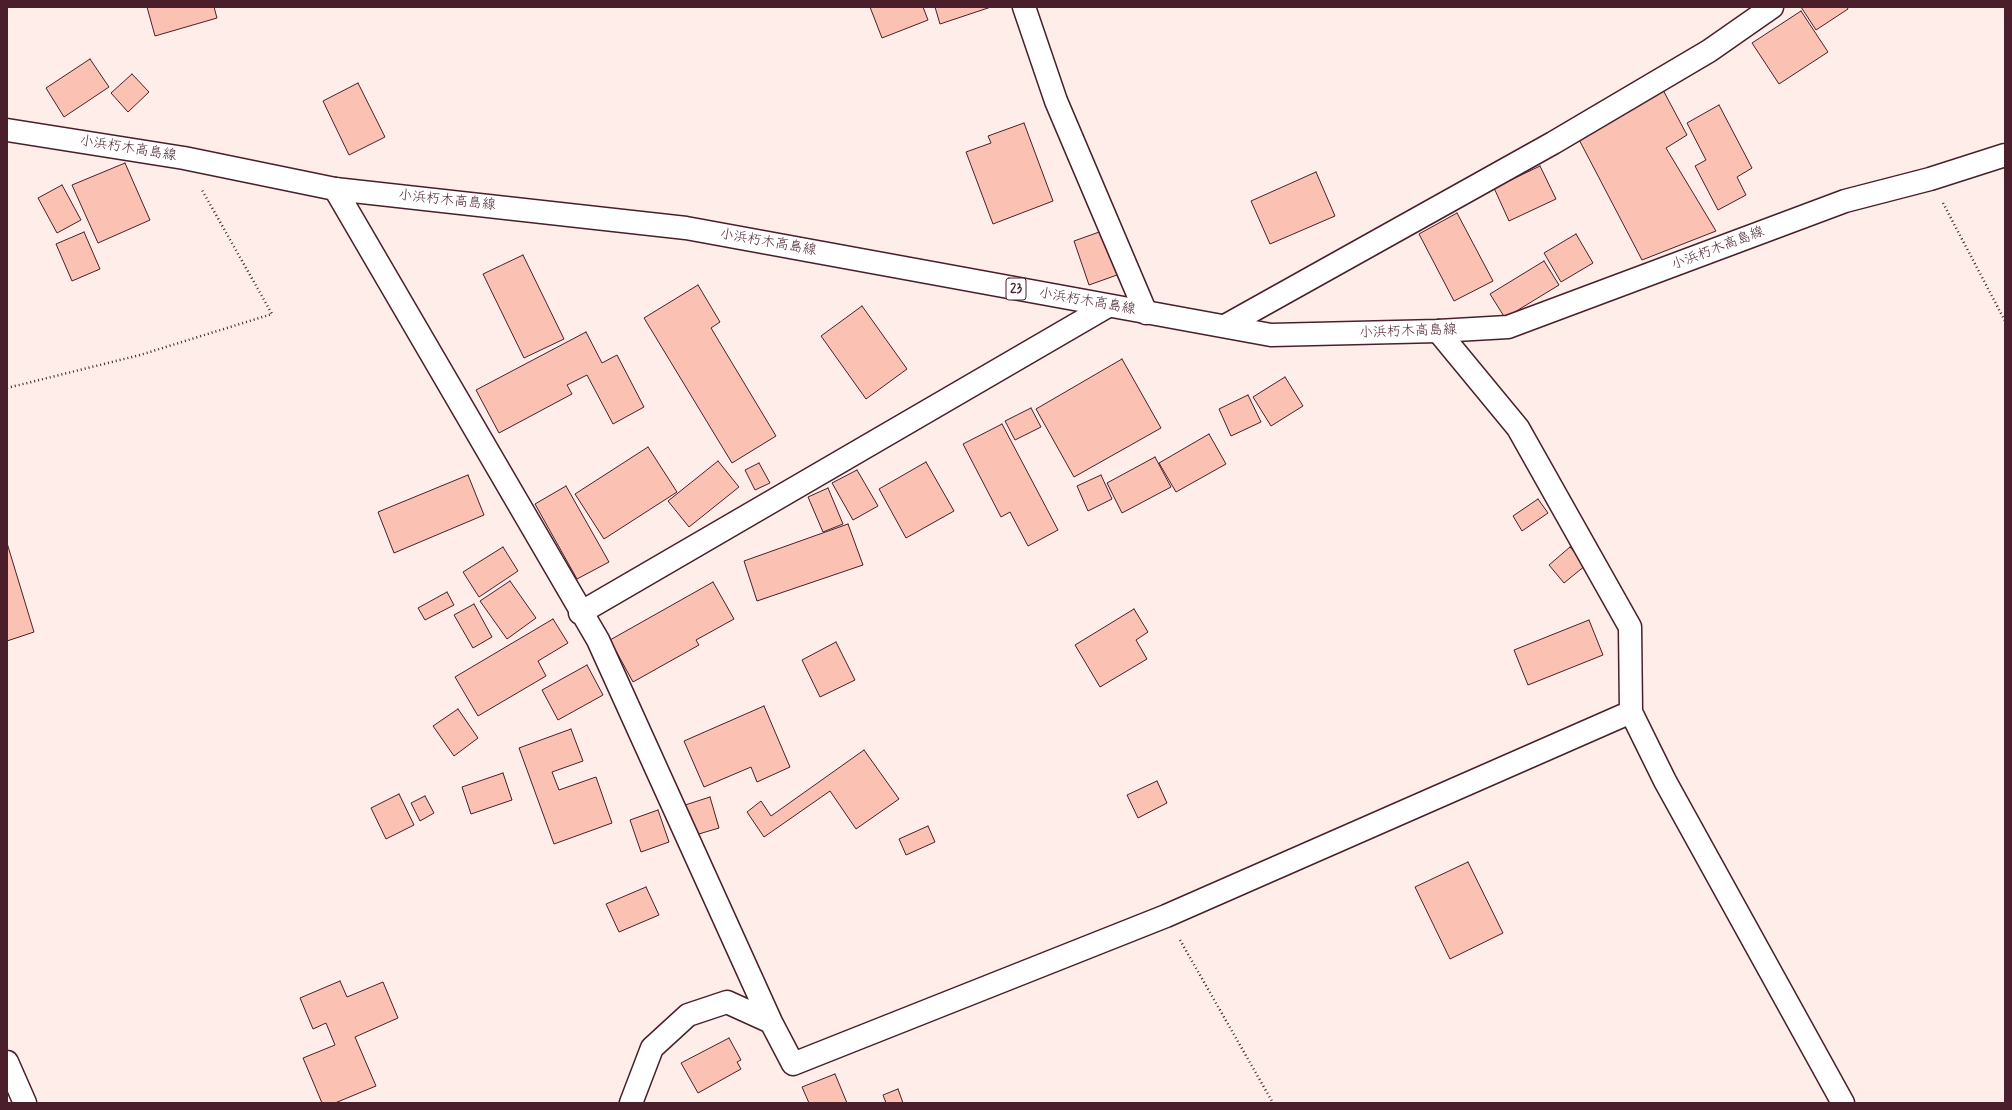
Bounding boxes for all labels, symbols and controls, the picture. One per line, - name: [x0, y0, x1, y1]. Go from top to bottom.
- street label: 小浜朽木高島線: [78, 133, 178, 165]
- street label: 小浜朽木高島線: [397, 188, 497, 214]
- street label: 小浜朽木高島線: [1669, 224, 1767, 274]
- street label: 小浜朽木高島線: [718, 226, 818, 260]
- road number: 23: [1006, 278, 1026, 300]
- street label: 小浜朽木高島線: [1037, 285, 1137, 319]
- street label: 小浜朽木高島線: [1359, 322, 1457, 342]

